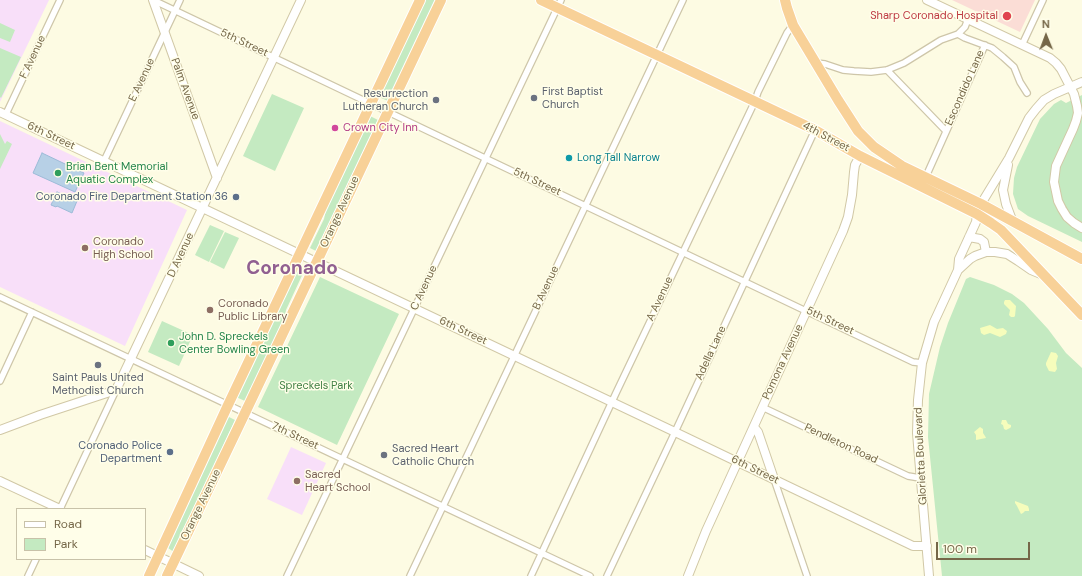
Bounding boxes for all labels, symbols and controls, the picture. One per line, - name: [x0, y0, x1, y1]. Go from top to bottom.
- place label: Sharp Coronado Hospital: [870, 9, 998, 23]
- marker: Sharp Coronado Hospital: [1001, 10, 1013, 22]
- north arrow: [1026, 16, 1066, 56]
- text: N: [1042, 17, 1050, 31]
- street label: 5th Street: [218, 26, 270, 60]
- street label: F Avenue: [17, 33, 49, 81]
- street label: Escondido Lane: [942, 48, 988, 128]
- street label: E Avenue: [126, 56, 158, 104]
- street label: Palm Avenue: [168, 56, 202, 122]
- place label: First Baptist Church: [542, 85, 603, 111]
- place label: Resurrection Lutheran Church: [343, 87, 428, 113]
- marker: First Baptist Church: [529, 93, 539, 103]
- marker: Resurrection Lutheran Church: [431, 95, 441, 105]
- street label: 6th Street: [25, 119, 77, 153]
- street label: 4th Street: [800, 119, 852, 155]
- place label: Crown City Inn: [343, 121, 418, 135]
- marker: Crown City Inn: [330, 123, 340, 133]
- place label: Long Tall Narrow: [577, 151, 660, 165]
- marker: Long Tall Narrow: [564, 153, 574, 163]
- place label: Brian Bent Memorial Aquatic Complex: [66, 160, 168, 186]
- street label: 5th Street: [511, 165, 563, 199]
- marker: Brian Bent Memorial Aquatic Complex: [53, 168, 63, 178]
- street label: Orange Avenue: [318, 174, 362, 250]
- place label: Coronado Fire Department Station 36: [36, 190, 228, 204]
- marker: Coronado Fire Department Station 36: [231, 192, 241, 202]
- street label: D Avenue: [165, 231, 197, 279]
- place label: Coronado High School: [93, 235, 153, 261]
- marker: Coronado High School: [80, 243, 90, 253]
- district label: Coronado: [246, 258, 338, 280]
- street label: C Avenue: [408, 263, 440, 313]
- street label: B Avenue: [530, 264, 562, 312]
- street label: A Avenue: [644, 275, 676, 323]
- place label: Coronado Public Library: [218, 297, 287, 323]
- street label: 5th Street: [804, 304, 856, 338]
- marker: Coronado Public Library: [205, 305, 215, 315]
- street label: 6th Street: [437, 314, 489, 348]
- street label: Pomona Avenue: [760, 322, 806, 402]
- street label: Adella Lane: [693, 324, 729, 382]
- place label: John D. Spreckels Center Bowling Green: [179, 330, 290, 356]
- marker: John D. Spreckels Center Bowling Green: [166, 338, 176, 348]
- marker: Saint Pauls United Methodist Church: [93, 360, 103, 370]
- place label: Saint Pauls United Methodist Church: [52, 371, 144, 397]
- park label: Spreckels Park: [279, 379, 353, 393]
- street label: Glorietta Boulevard: [912, 407, 930, 505]
- street label: 7th Street: [269, 419, 321, 453]
- street label: Pendleton Road: [802, 421, 880, 467]
- place label: Coronado Police Department: [78, 439, 162, 465]
- place label: Sacred Heart Catholic Church: [392, 442, 474, 468]
- marker: Coronado Police Department: [165, 447, 175, 457]
- marker: Sacred Heart Catholic Church: [379, 450, 389, 460]
- street label: 6th Street: [729, 453, 781, 487]
- street label: Orange Avenue: [178, 467, 224, 543]
- place label: Sacred Heart School: [305, 468, 371, 494]
- marker: Sacred Heart School: [292, 476, 302, 486]
- legend: [16, 508, 146, 560]
- text: Road: [54, 516, 82, 532]
- scale bar: [938, 534, 1032, 560]
- text: Park: [54, 536, 78, 552]
- text: 100 m: [943, 541, 977, 557]

